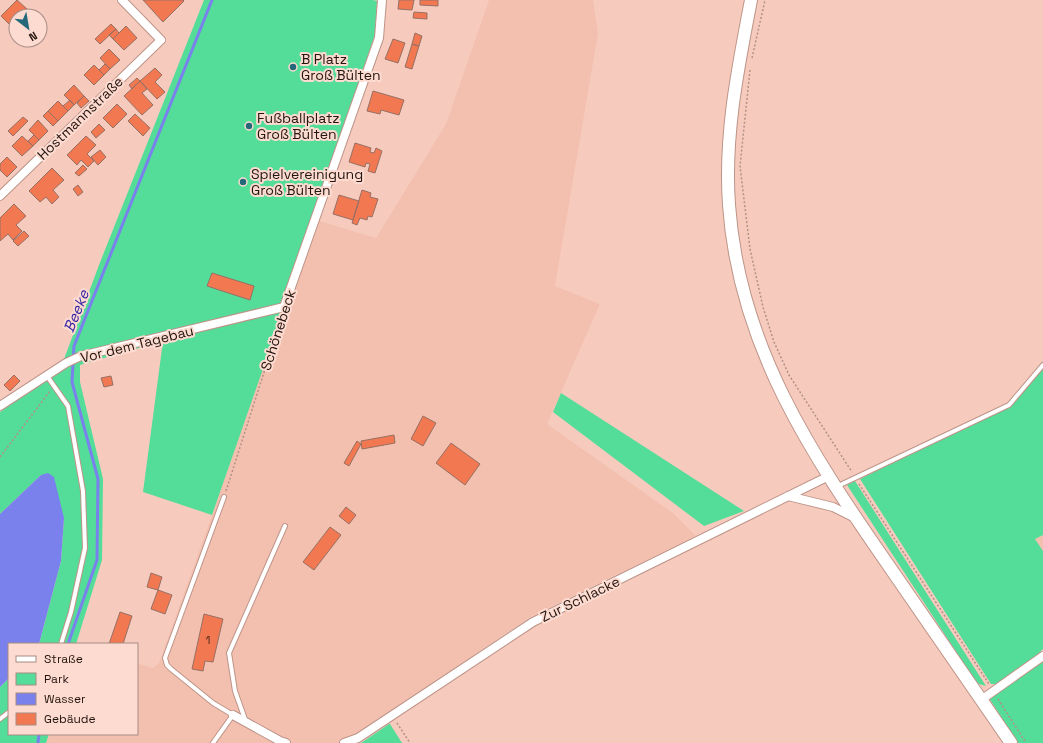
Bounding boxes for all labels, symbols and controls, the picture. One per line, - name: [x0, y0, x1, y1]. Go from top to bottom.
- north arrow: [8, 8, 48, 48]
- text: N: [26, 29, 40, 44]
- place label: B Platz Groß Bülten: [301, 50, 381, 84]
- marker: B Platz Groß Bülten: [288, 62, 298, 72]
- street label: Hostmannstraße: [33, 72, 127, 164]
- place label: Fußballplatz Groß Bülten: [257, 109, 340, 143]
- marker: Fußballplatz Groß Bülten: [244, 121, 254, 131]
- place label: Spielvereinigung Groß Bülten: [251, 165, 363, 199]
- marker: Spielvereinigung Groß Bülten: [238, 177, 248, 187]
- water label: Beeke: [59, 286, 94, 335]
- street label: Schönebeck: [256, 287, 300, 373]
- street label: Vor dem Tagebau: [79, 321, 195, 367]
- street label: Zur Schlacke: [537, 572, 623, 626]
- house number: 1: [205, 632, 211, 648]
- legend: [8, 643, 138, 735]
- text: Straße: [44, 651, 83, 667]
- text: Park: [44, 671, 69, 687]
- text: Wasser: [44, 691, 86, 707]
- text: Gebäude: [44, 711, 96, 727]

